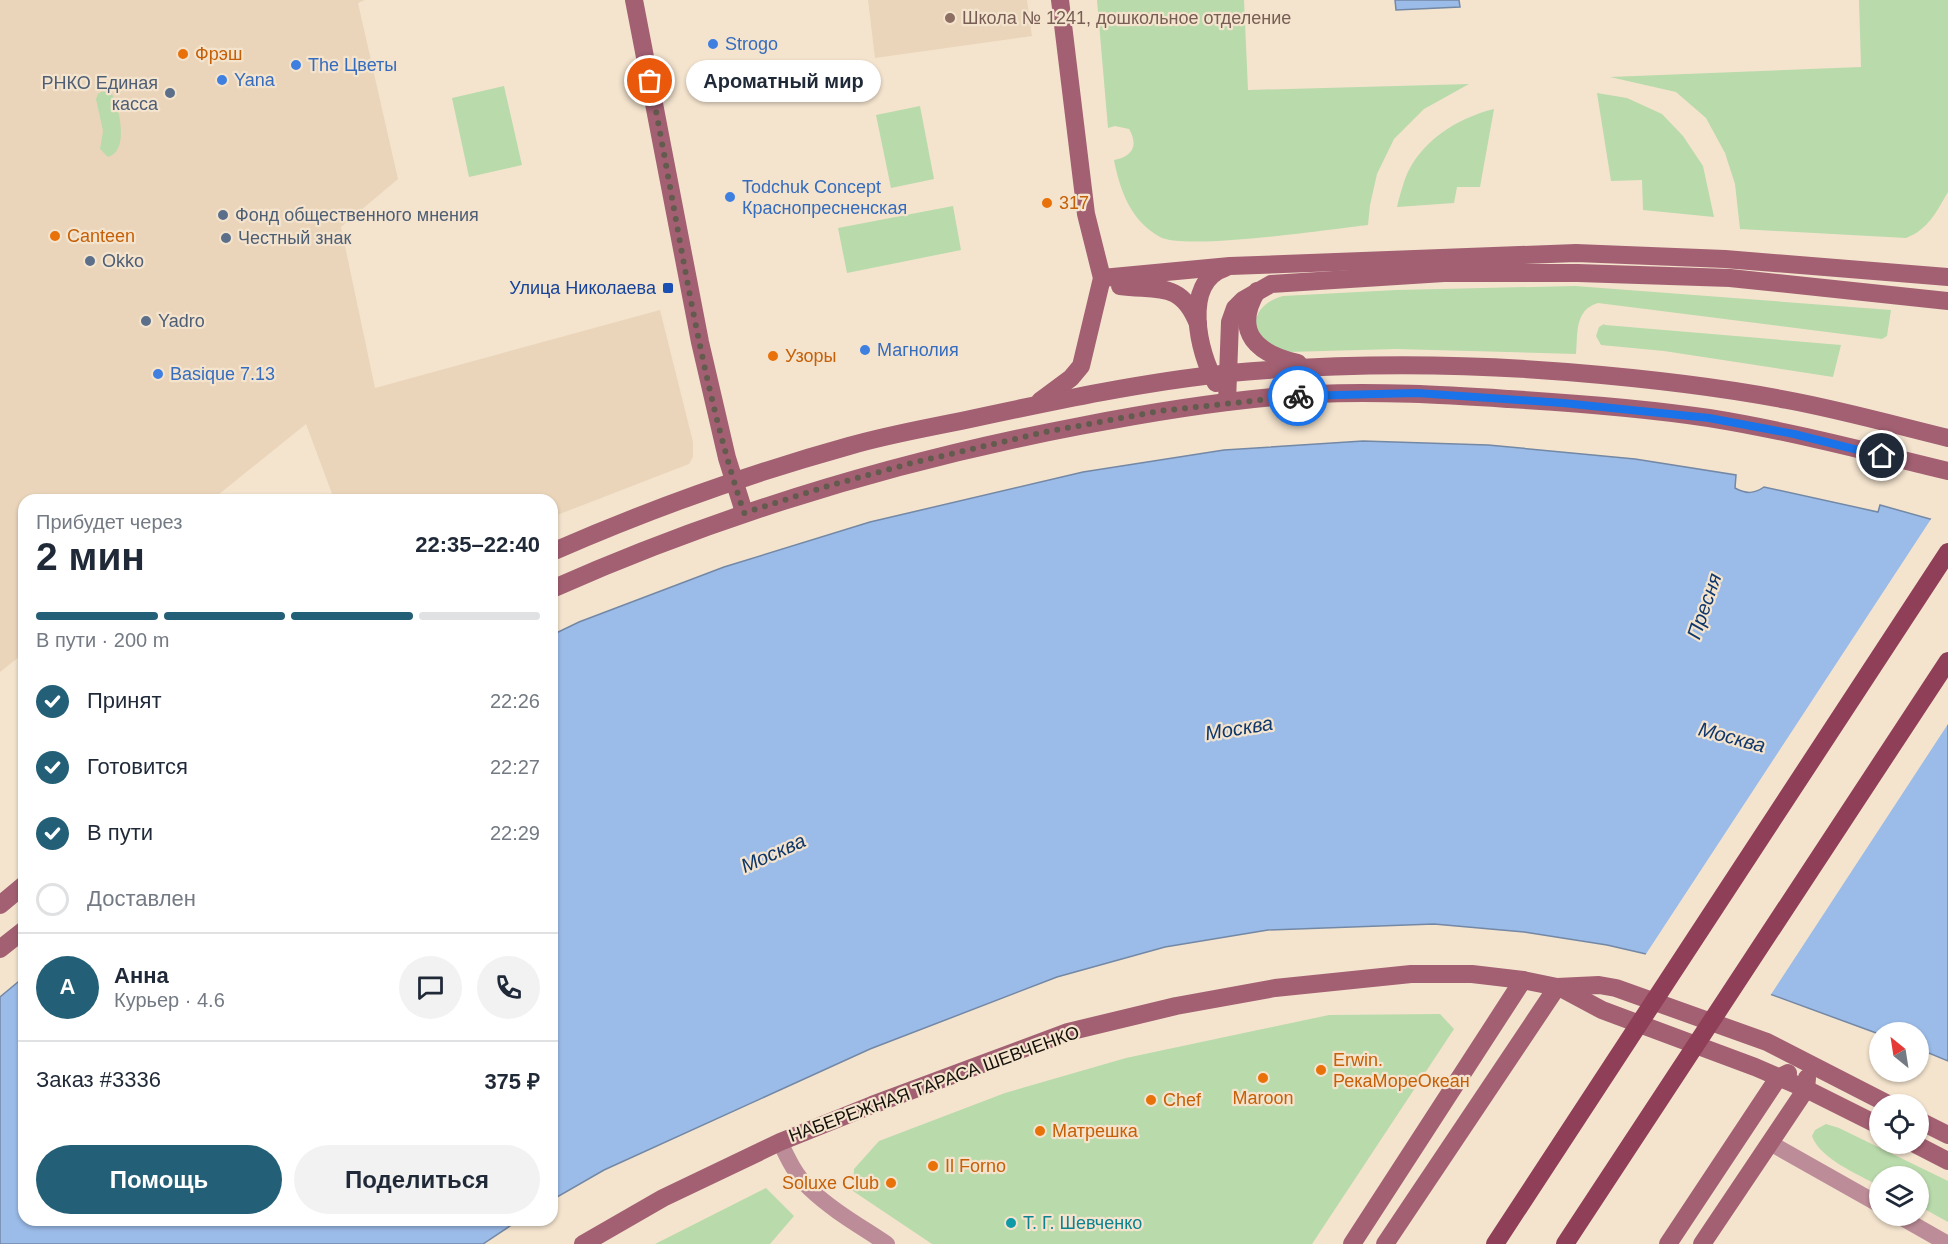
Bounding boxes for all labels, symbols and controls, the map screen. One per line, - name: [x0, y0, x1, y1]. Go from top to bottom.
- place label: Школа № 1241, дошкольное отделение: [962, 8, 1291, 28]
- marker: Школа № 1241, дошкольное отделение: [943, 11, 957, 25]
- place label: Strogo: [725, 34, 778, 54]
- marker: Strogo: [706, 37, 720, 51]
- place label: Фрэш: [195, 44, 242, 64]
- marker: Фрэш: [176, 47, 190, 61]
- place label: The Цветы: [308, 55, 397, 75]
- pin: [624, 55, 675, 106]
- marker: The Цветы: [289, 58, 303, 72]
- callout: Ароматный мир: [686, 60, 881, 102]
- icon: bag: [633, 64, 666, 97]
- place label: Yana: [234, 70, 276, 90]
- text: Ароматный мир: [703, 70, 864, 92]
- place label: РНКО Единая касса: [41, 73, 159, 114]
- marker: Yana: [215, 73, 229, 87]
- marker: РНКО Единая касса: [163, 86, 177, 100]
- place label: Todchuk Concept Краснопресненская: [742, 177, 907, 218]
- marker: Todchuk Concept Краснопресненская: [723, 190, 737, 204]
- place label: 317: [1059, 193, 1089, 213]
- marker: 317: [1040, 196, 1054, 210]
- place label: Фонд общественного мнения: [235, 205, 479, 225]
- marker: Фонд общественного мнения: [216, 208, 230, 222]
- place label: Canteen: [67, 226, 135, 246]
- place label: Честный знак: [238, 228, 351, 248]
- marker: Canteen: [48, 229, 62, 243]
- marker: Честный знак: [219, 231, 233, 245]
- place label: Okko: [102, 251, 144, 271]
- marker: Okko: [83, 254, 97, 268]
- place label: Улица Николаева: [509, 278, 657, 298]
- marker: Улица Николаева: [661, 281, 675, 295]
- place label: Yadro: [158, 311, 205, 331]
- marker: Yadro: [139, 314, 153, 328]
- place label: Магнолия: [877, 340, 959, 360]
- marker: Магнолия: [858, 343, 872, 357]
- place label: Узоры: [785, 346, 836, 366]
- marker: Узоры: [766, 349, 780, 363]
- place label: Basique 7.13: [170, 364, 275, 384]
- courier: [1268, 366, 1328, 426]
- marker: Basique 7.13: [151, 367, 165, 381]
- icon: bike: [1282, 380, 1315, 413]
- pin: [1856, 430, 1907, 481]
- icon: home: [1865, 439, 1898, 472]
- text: Прибудет через: [36, 511, 182, 533]
- text: 22:35–22:40: [415, 532, 540, 557]
- text: 2 мин: [36, 535, 145, 578]
- water label: Пресня: [1682, 570, 1726, 642]
- text: В пути · 200 m: [36, 629, 169, 651]
- icon: check: [36, 685, 69, 718]
- text: Принят: [87, 688, 161, 713]
- text: 22:26: [490, 690, 540, 712]
- water label: Москва: [1204, 712, 1274, 744]
- water label: Москва: [1696, 718, 1768, 756]
- icon: check: [36, 751, 69, 784]
- text: Готовится: [87, 754, 188, 779]
- text: 22:27: [490, 756, 540, 778]
- icon: check: [36, 817, 69, 850]
- text: В пути: [87, 820, 153, 845]
- text: 22:29: [490, 822, 540, 844]
- water label: Москва: [737, 829, 809, 877]
- text: Доставлен: [87, 886, 196, 911]
- button: chat: [399, 956, 462, 1019]
- button: phone: [477, 956, 540, 1019]
- text: Анна: [114, 963, 169, 988]
- text: А: [60, 974, 75, 999]
- text: Курьер · 4.6: [114, 989, 225, 1011]
- street label: НАБЕРЕЖНАЯ ТАРАСА ШЕВЧЕНКО: [786, 1022, 1082, 1146]
- north arrow: [1869, 1022, 1929, 1082]
- map controls: [1869, 1022, 1929, 1226]
- place label: Erwin. РекаМореОкеан: [1333, 1050, 1470, 1091]
- marker: Erwin. РекаМореОкеан: [1314, 1063, 1328, 1077]
- text: Заказ #3336: [36, 1067, 161, 1092]
- text: 375 ₽: [484, 1069, 540, 1094]
- marker: Maroon: [1256, 1071, 1270, 1085]
- place label: Maroon: [1232, 1088, 1294, 1108]
- place label: Chef: [1163, 1090, 1202, 1110]
- marker: Chef: [1144, 1093, 1158, 1107]
- button: locate: [1869, 1094, 1929, 1154]
- place label: Матрешка: [1052, 1121, 1139, 1141]
- marker: Матрешка: [1033, 1124, 1047, 1138]
- button: Помощь: [36, 1145, 282, 1214]
- button: Поделиться: [294, 1145, 540, 1214]
- place label: Il Forno: [945, 1156, 1006, 1176]
- marker: Il Forno: [926, 1159, 940, 1173]
- button: layers: [1869, 1166, 1929, 1226]
- place label: Soluxe Club: [782, 1173, 879, 1193]
- marker: Soluxe Club: [884, 1176, 898, 1190]
- place label: Т. Г. Шевченко: [1023, 1213, 1142, 1233]
- marker: Т. Г. Шевченко: [1004, 1216, 1018, 1230]

